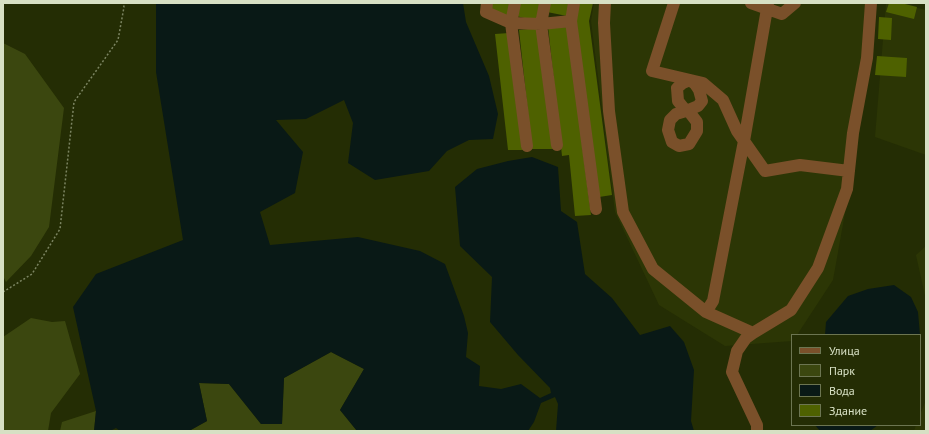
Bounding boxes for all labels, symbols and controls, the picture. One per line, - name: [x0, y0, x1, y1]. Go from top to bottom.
- legend: [791, 334, 921, 426]
- text: Улица: [829, 343, 860, 358]
- text: Парк: [829, 363, 855, 378]
- text: Вода: [829, 383, 855, 398]
- text: Здание: [829, 403, 867, 418]

